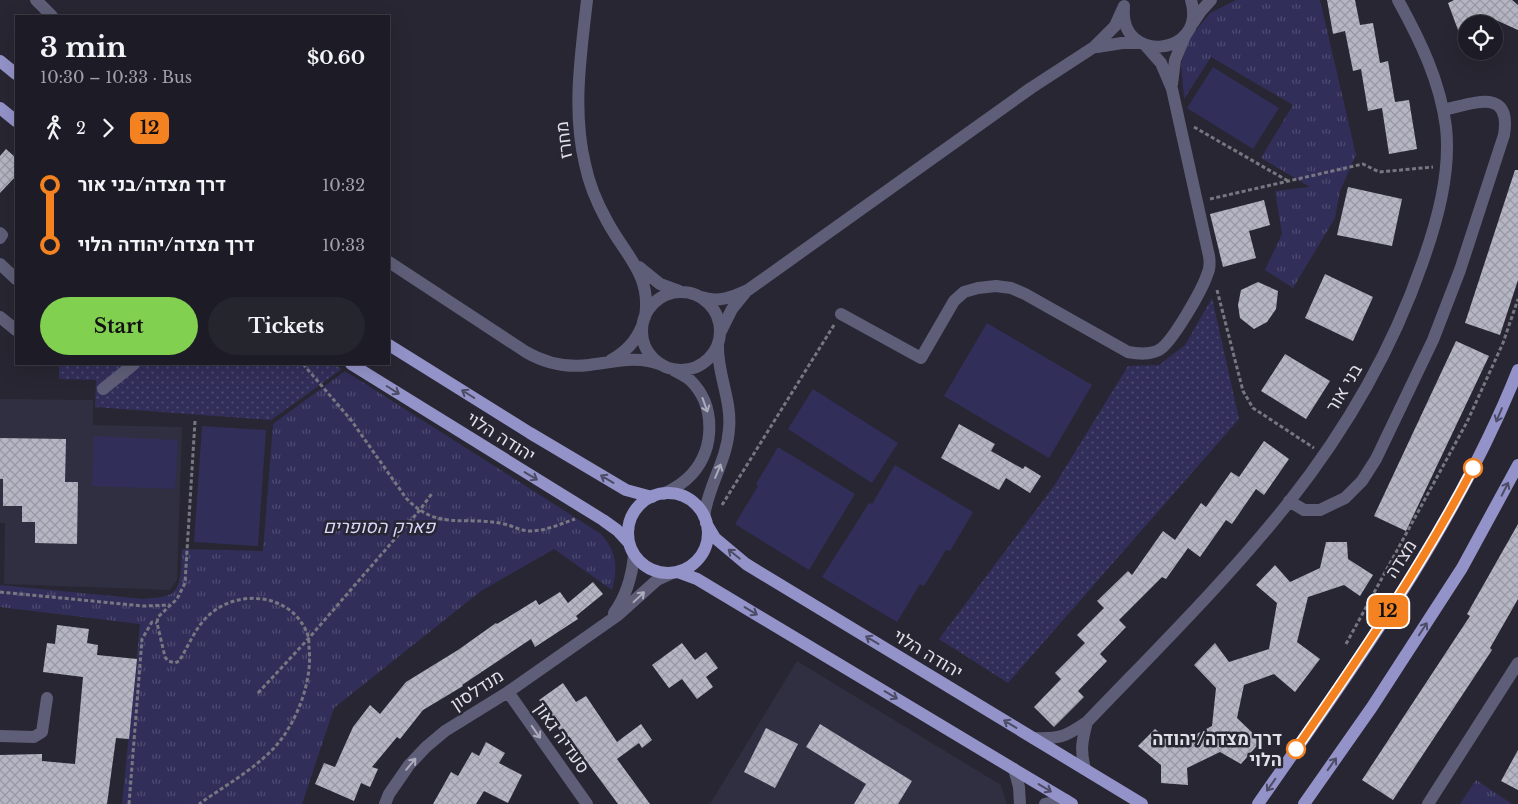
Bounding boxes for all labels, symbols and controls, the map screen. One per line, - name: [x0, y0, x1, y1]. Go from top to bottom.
- map controls: [1458, 15, 1503, 60]
- button: locate: [1458, 15, 1503, 60]
- text: 3 min: [40, 30, 127, 65]
- text: $0.60: [307, 46, 365, 69]
- text: 10:30 – 10:33 · Bus: [40, 67, 192, 87]
- icon: walk: [40, 114, 68, 142]
- icon: forward: [94, 114, 122, 142]
- text: 12: [140, 117, 159, 139]
- text: 2: [76, 118, 86, 138]
- street label: מחרז: [551, 120, 577, 160]
- text: דרך מצדה/בני אור: [78, 173, 226, 196]
- text: 10:32: [322, 175, 365, 195]
- text: דרך מצדה/יהודה הלוי: [78, 233, 255, 256]
- text: 10:33: [322, 235, 365, 255]
- button: Start: [40, 297, 198, 355]
- button: Tickets: [208, 297, 365, 355]
- street label: בני אור: [1321, 359, 1367, 416]
- one-way arrow: [385, 385, 399, 395]
- one-way arrow: [461, 389, 475, 400]
- one-way arrow: [701, 397, 710, 412]
- street label: יהודה הלוי: [463, 407, 539, 467]
- one-way arrow: [1493, 407, 1503, 422]
- unlabelled marker: [1463, 458, 1483, 478]
- one-way arrow: [714, 464, 724, 479]
- one-way arrow: [523, 471, 537, 481]
- one-way arrow: [600, 473, 614, 483]
- one-way arrow: [1501, 482, 1510, 497]
- park label: פארק הסופרים: [323, 516, 437, 538]
- street label: מצדה: [1381, 536, 1421, 582]
- one-way arrow: [728, 549, 741, 560]
- one-way arrow: [633, 591, 645, 603]
- line badge: 12: [1366, 595, 1410, 627]
- text: 12: [1378, 600, 1398, 622]
- one-way arrow: [744, 607, 758, 617]
- one-way arrow: [1417, 622, 1428, 636]
- street label: יהודה הלוי: [889, 625, 967, 683]
- one-way arrow: [865, 635, 879, 645]
- street label: מנדלסון: [446, 665, 508, 715]
- one-way arrow: [883, 690, 897, 700]
- street label: סעדיה גאון: [530, 698, 594, 778]
- one-way arrow: [1004, 719, 1018, 729]
- one-way arrow: [531, 725, 541, 739]
- place label: דרך מצדה/יהודה הלוי: [1152, 728, 1282, 771]
- marker: דרך מצדה/יהודה הלוי: [1286, 739, 1306, 759]
- one-way arrow: [406, 757, 417, 770]
- one-way arrow: [1327, 757, 1337, 771]
- one-way arrow: [1266, 777, 1276, 791]
- one-way arrow: [1038, 783, 1052, 793]

